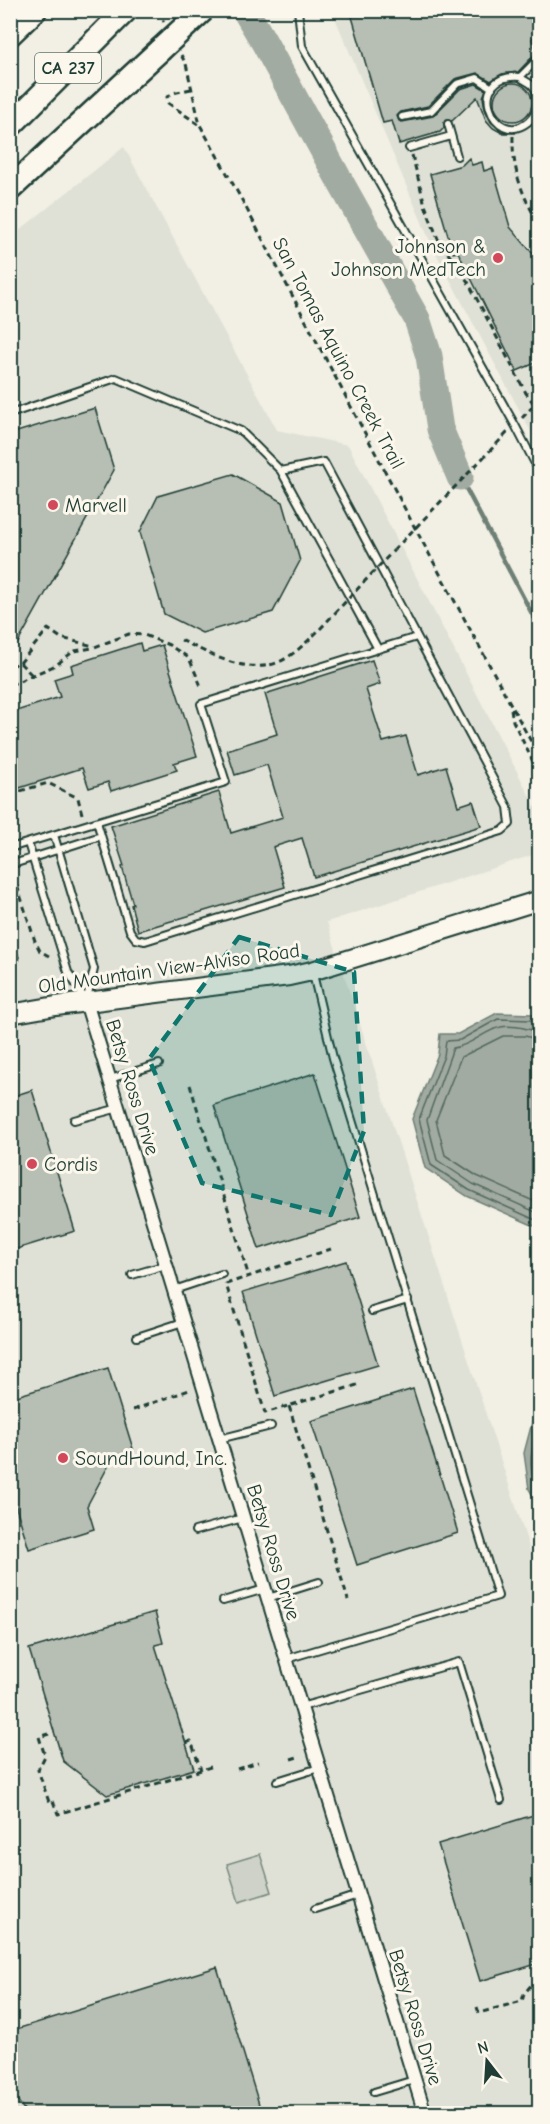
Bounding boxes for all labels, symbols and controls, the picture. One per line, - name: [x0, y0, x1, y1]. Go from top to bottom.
- road number: CA 237: [35, 53, 101, 83]
- street label: San Tomas Aquino Creek Trail: [268, 234, 409, 473]
- place label: Johnson & Johnson MedTech: [331, 235, 486, 281]
- marker: Johnson & Johnson MedTech: [491, 251, 505, 265]
- place label: Marvell: [65, 494, 127, 517]
- marker: Marvell: [46, 498, 60, 512]
- street label: Old Mountain View-Alviso Road: [37, 939, 301, 998]
- street label: Betsy Ross Drive: [101, 1017, 164, 1158]
- place label: Cordis: [44, 1153, 98, 1176]
- marker: Cordis: [25, 1157, 39, 1171]
- place label: SoundHound, Inc.: [75, 1447, 227, 1470]
- marker: SoundHound, Inc.: [56, 1451, 70, 1465]
- street label: Betsy Ross Drive: [242, 1482, 305, 1623]
- street label: Betsy Ross Drive: [384, 1947, 447, 2088]
- north arrow: [457, 2031, 517, 2091]
- text: N: [475, 2037, 491, 2058]

